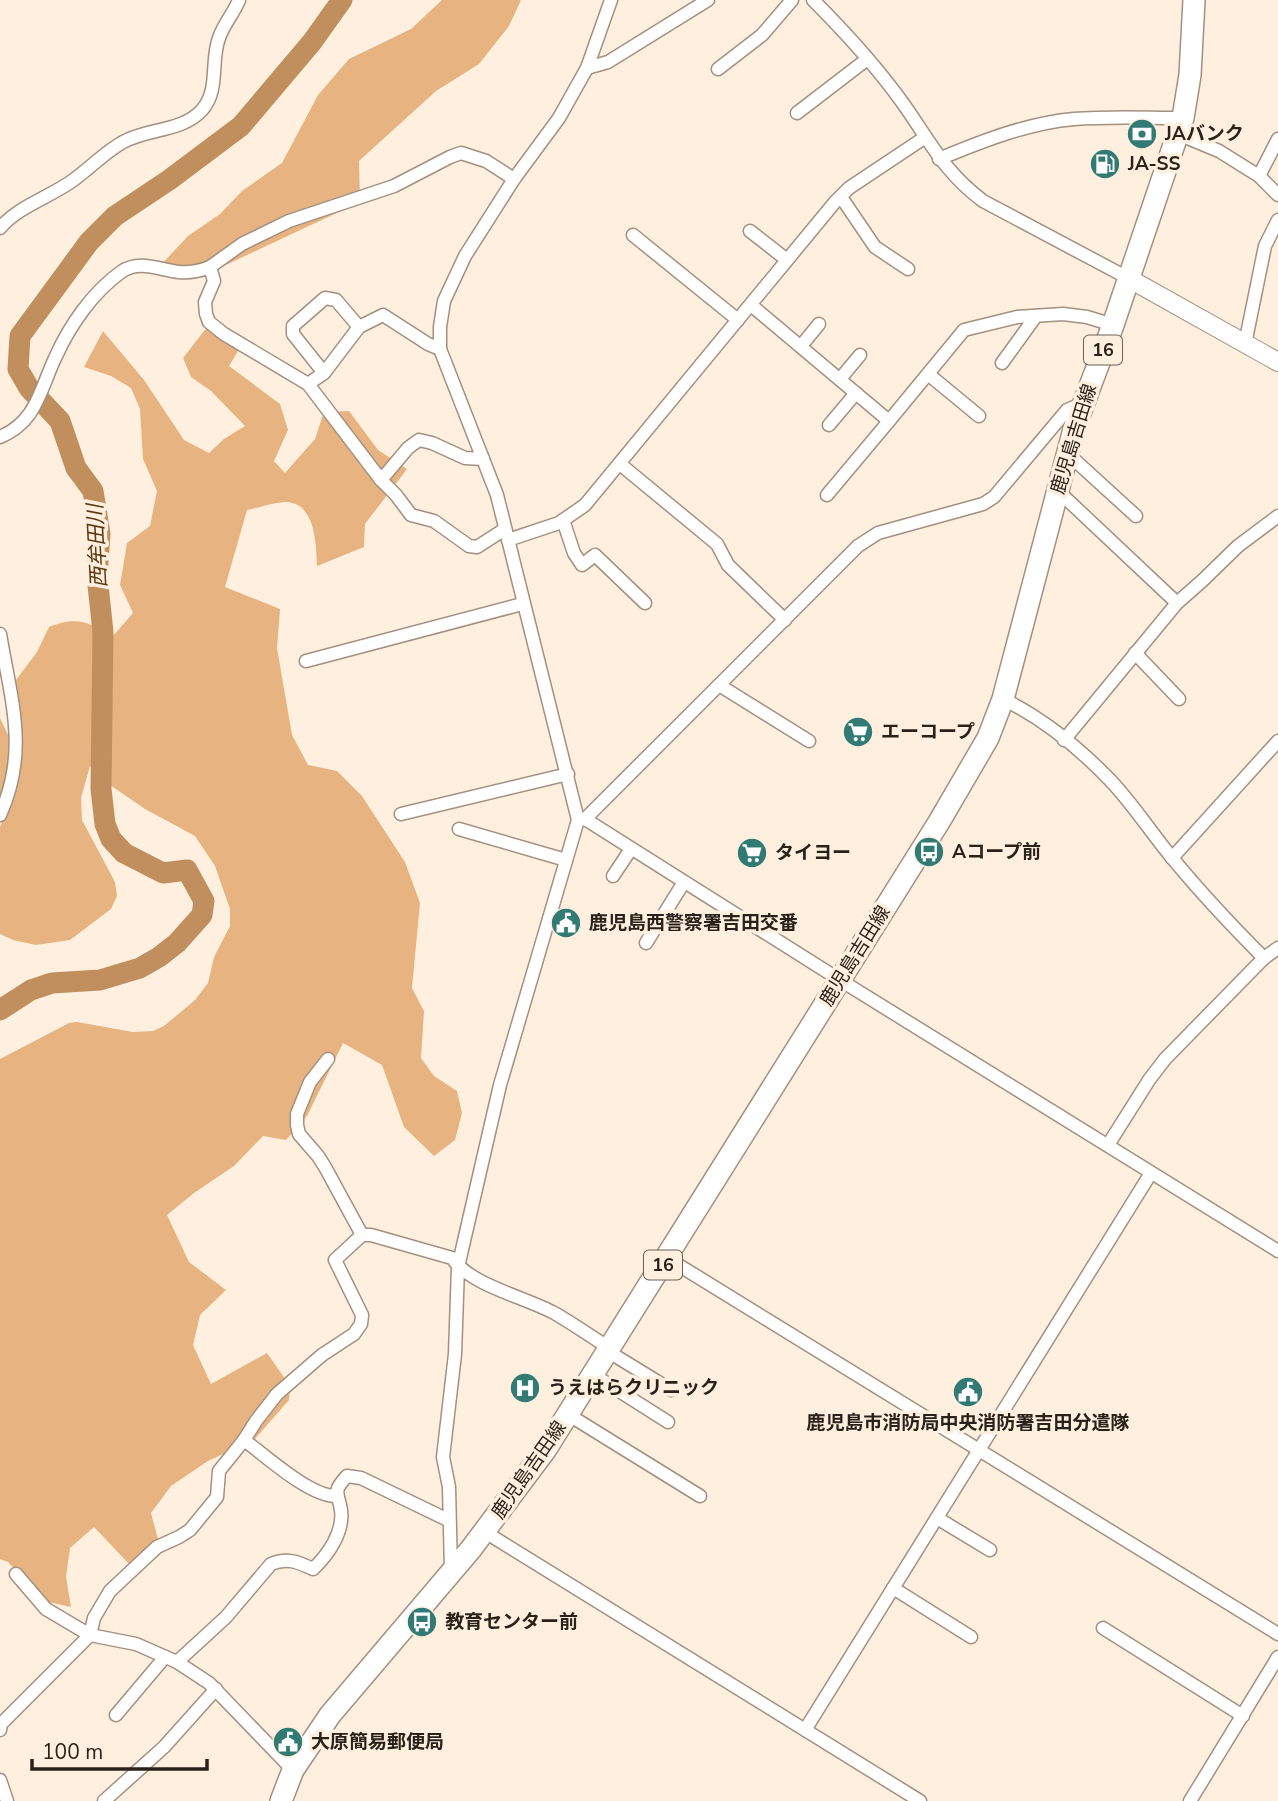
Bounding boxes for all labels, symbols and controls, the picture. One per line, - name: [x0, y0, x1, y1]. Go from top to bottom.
- bank icon: JAバンク: [1125, 117, 1159, 151]
- place label: JAバンク: [1164, 121, 1244, 147]
- fuel station icon: JA-SS: [1088, 147, 1122, 181]
- place label: JA-SS: [1127, 151, 1180, 177]
- road number: 16: [1084, 336, 1122, 364]
- street label: 鹿児島吉田線: [1045, 381, 1103, 497]
- water label: 西牟田川: [81, 501, 113, 589]
- supermarket icon: エーコープ: [841, 715, 875, 749]
- place label: エーコープ: [881, 719, 975, 745]
- bus stop icon: Aコープ前: [912, 835, 946, 869]
- supermarket icon: タイヨー: [735, 836, 769, 870]
- place label: Aコープ前: [952, 839, 1041, 865]
- place label: タイヨー: [775, 840, 851, 866]
- street label: 鹿児島吉田線: [814, 901, 896, 1011]
- public building icon: 鹿児島西警察署吉田交番: [549, 906, 583, 940]
- place label: 鹿児島西警察署吉田交番: [589, 910, 798, 936]
- road number: 16: [644, 1250, 682, 1280]
- hospital icon: うえはらクリニック: [508, 1371, 542, 1405]
- place label: うえはらクリニック: [548, 1375, 719, 1401]
- public building icon: 鹿児島市消防局中央消防署吉田分遣隊: [951, 1375, 985, 1409]
- place label: 鹿児島市消防局中央消防署吉田分遣隊: [806, 1410, 1130, 1436]
- street label: 鹿児島吉田線: [486, 1416, 572, 1524]
- bus stop icon: 教育センター前: [405, 1605, 439, 1639]
- place label: 教育センター前: [445, 1609, 578, 1635]
- public building icon: 大原簡易郵便局: [271, 1725, 305, 1759]
- scale bar: [32, 1728, 206, 1772]
- place label: 大原簡易郵便局: [311, 1729, 444, 1755]
- text: 100 m: [42, 1738, 103, 1766]

